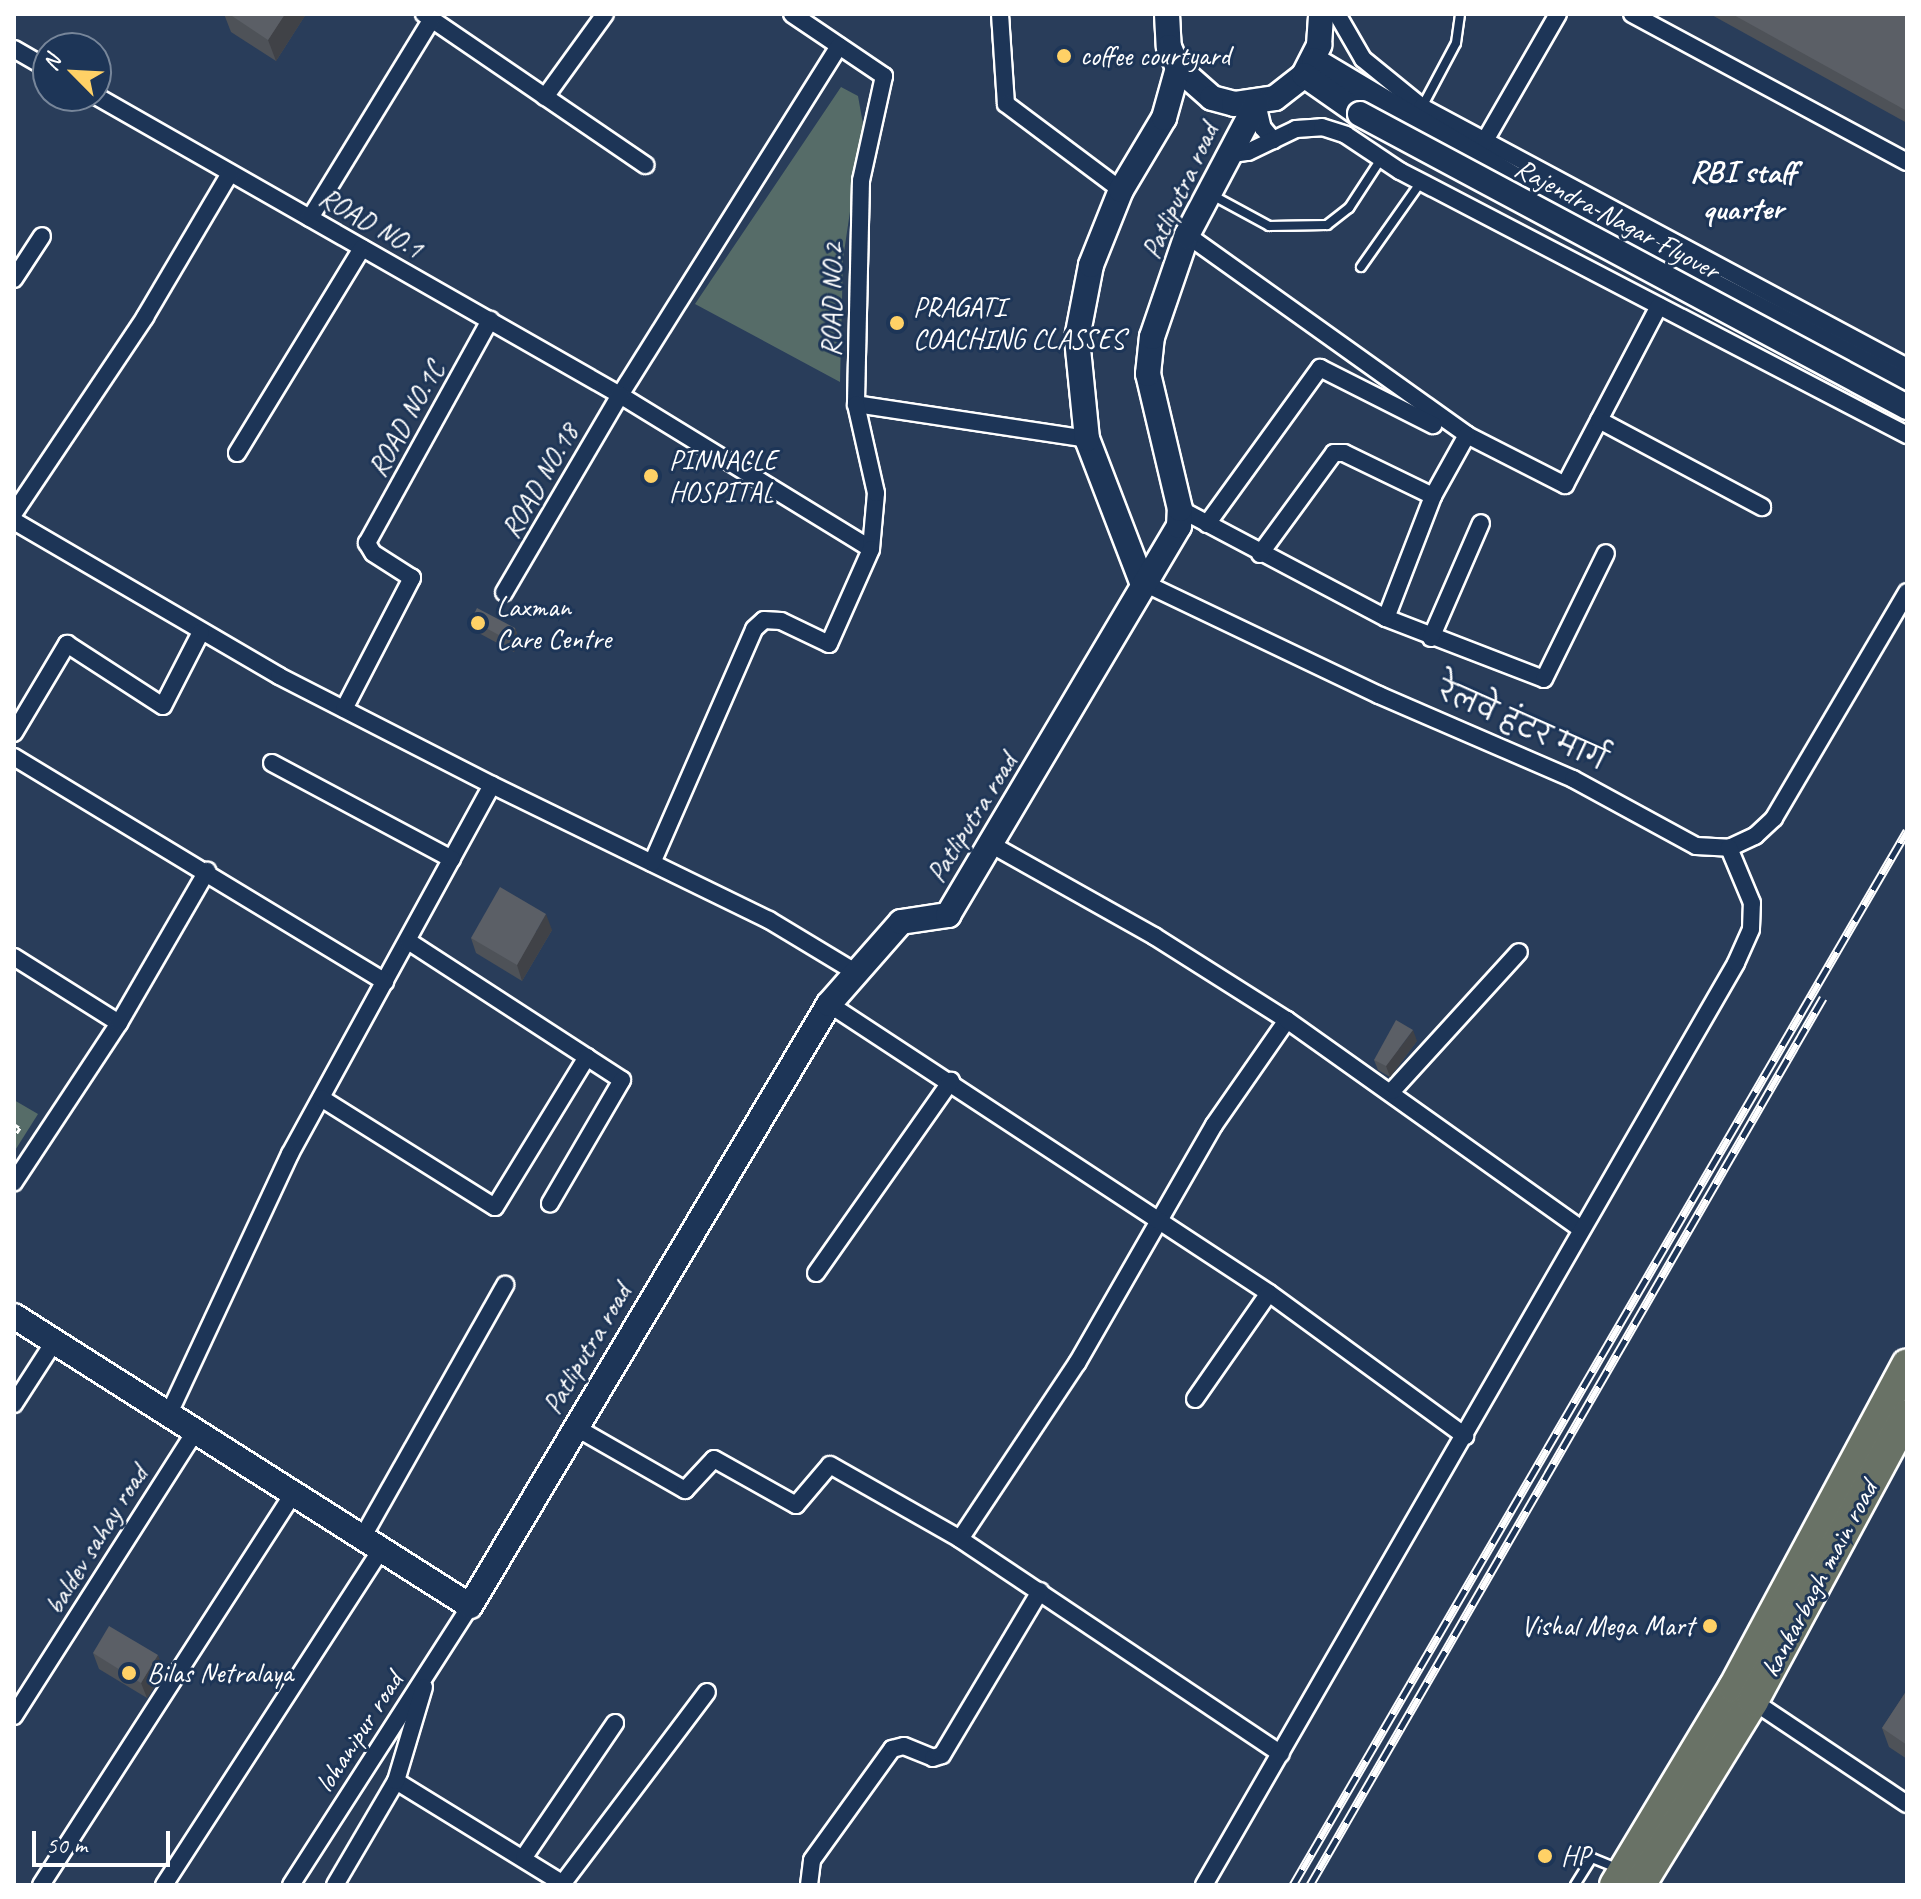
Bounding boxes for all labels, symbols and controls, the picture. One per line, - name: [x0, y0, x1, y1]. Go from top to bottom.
- north arrow: [32, 32, 112, 112]
- place label: coffee courtyard: [1080, 39, 1230, 73]
- marker: coffee courtyard: [1055, 47, 1073, 65]
- text: N: [36, 51, 67, 75]
- street label: Patliputra road: [1134, 118, 1226, 264]
- street label: Rajendra Nagar Flyover: [1509, 151, 1725, 287]
- district label: RBI staff quarter: [1690, 154, 1796, 229]
- street label: ROAD NO.1: [313, 180, 429, 266]
- street label: ROAD NO.2: [814, 242, 850, 358]
- place label: PRAGATI COACHING CLASSES: [913, 290, 1125, 356]
- marker: PRAGATI COACHING CLASSES: [888, 314, 906, 332]
- street label: ROAD NO.1C: [360, 355, 452, 483]
- street label: ROAD NO.18: [494, 418, 586, 544]
- place label: PINNACLE HOSPITAL: [669, 443, 777, 509]
- marker: PINNACLE HOSPITAL: [640, 465, 662, 487]
- place label: Laxman Care Centre: [496, 590, 611, 656]
- marker: Laxman Care Centre: [467, 612, 489, 634]
- street label: रेलवे हंटर मार्ग: [1432, 674, 1612, 778]
- street label: Patliputra road: [919, 748, 1025, 888]
- street label: Patliputra road: [535, 1278, 639, 1420]
- street label: baldev sahay road: [37, 1459, 155, 1621]
- street label: kankarbagh main road: [1754, 1476, 1884, 1682]
- place label: Vishal Mega Mart: [1521, 1609, 1694, 1643]
- marker: Vishal Mega Mart: [1701, 1617, 1719, 1635]
- place label: Bilas Netralaya: [147, 1656, 294, 1690]
- marker: Bilas Netralaya: [118, 1662, 140, 1684]
- street label: lohanipur road: [308, 1666, 410, 1798]
- scale bar: [36, 1815, 174, 1865]
- text: 50 m: [46, 1830, 87, 1860]
- place label: HP: [1561, 1839, 1590, 1873]
- marker: HP: [1536, 1847, 1554, 1865]

